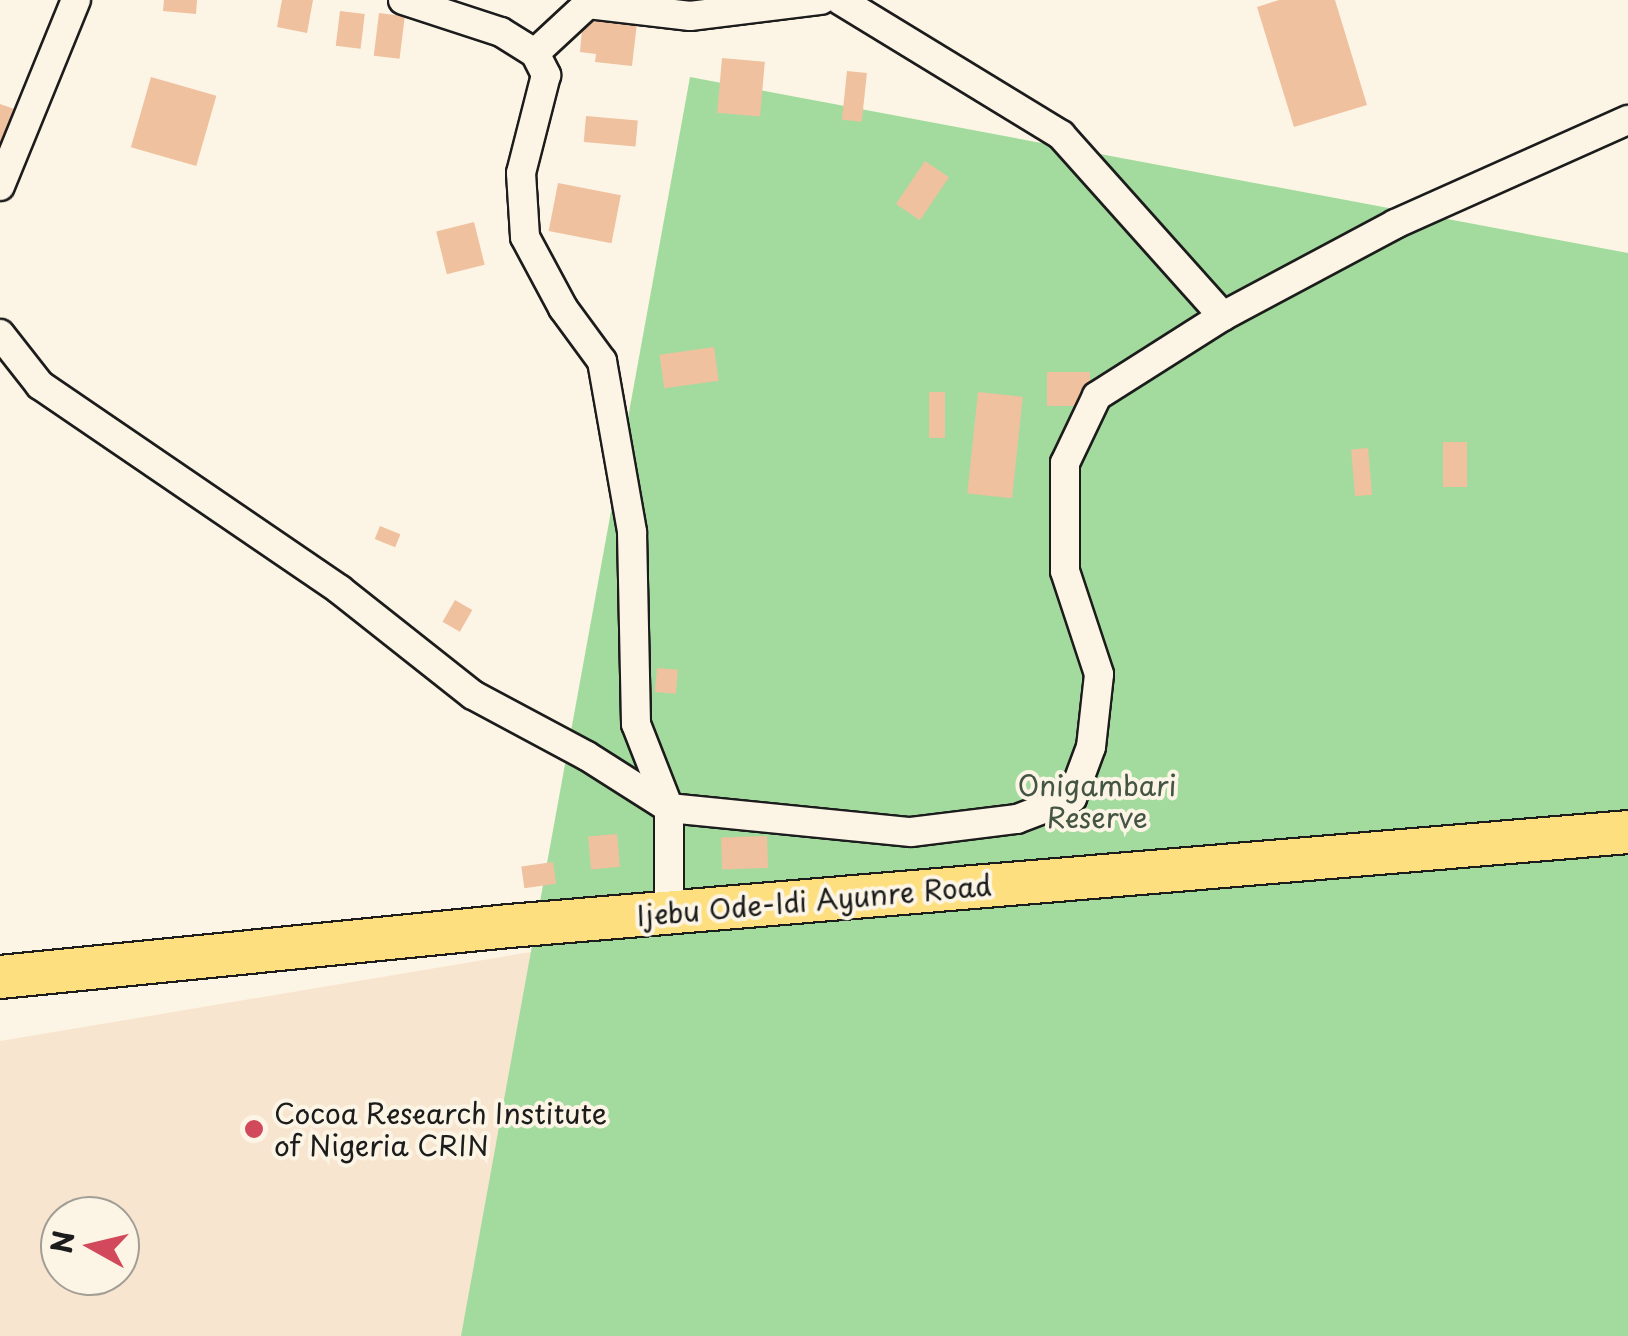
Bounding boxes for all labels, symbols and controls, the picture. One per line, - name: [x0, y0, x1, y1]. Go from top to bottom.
- park label: Onigambari Reserve: [1018, 768, 1176, 834]
- street label: Ijebu Ode-Idi Ayunre Road: [634, 868, 994, 932]
- place label: Cocoa Research Institute of Nigeria CRIN: [274, 1096, 609, 1162]
- marker: Cocoa Research Institute of Nigeria CRIN: [243, 1118, 265, 1140]
- north arrow: [40, 1196, 140, 1296]
- text: N: [39, 1228, 85, 1256]

